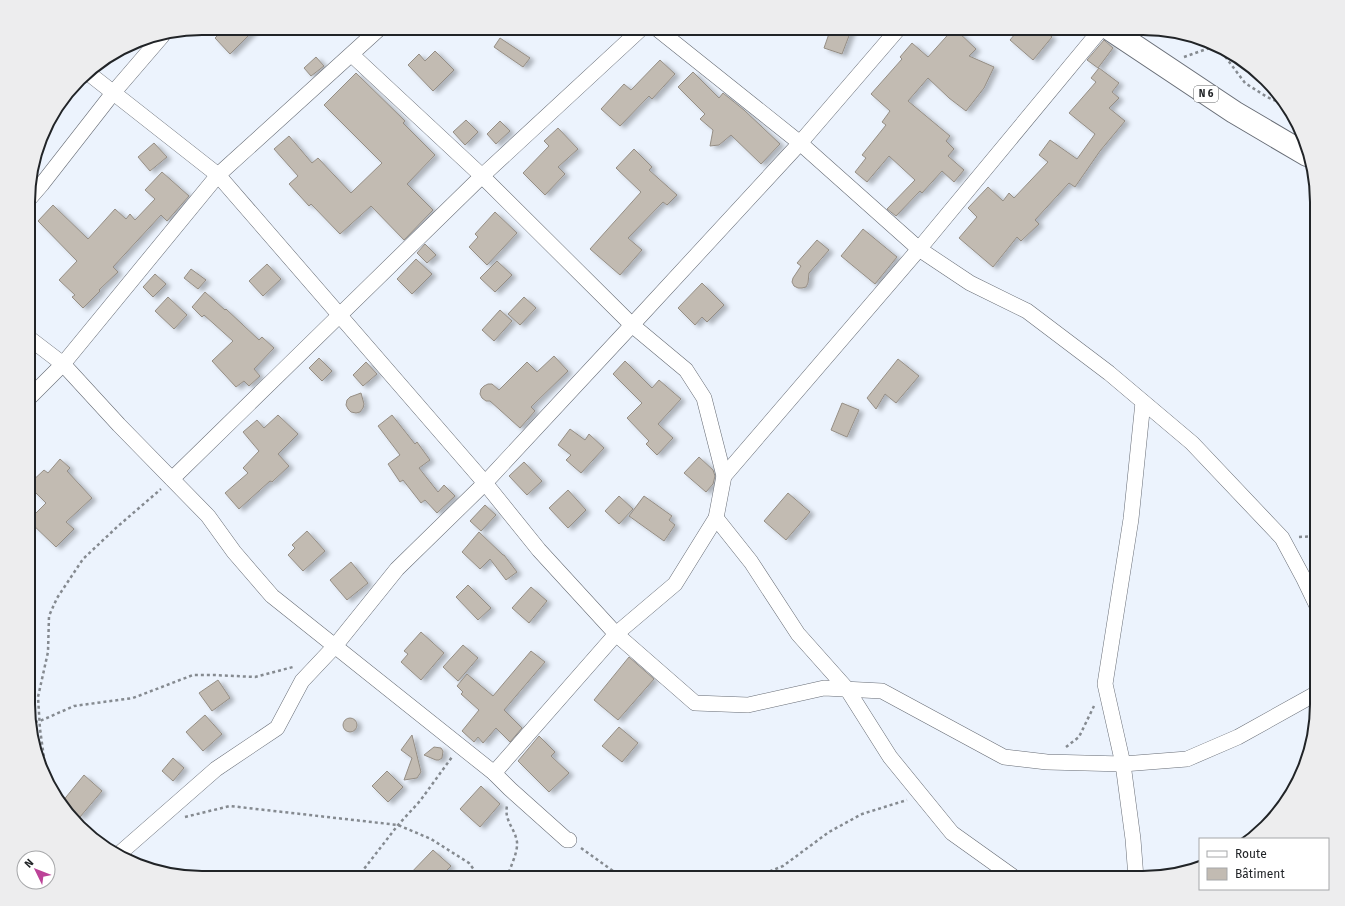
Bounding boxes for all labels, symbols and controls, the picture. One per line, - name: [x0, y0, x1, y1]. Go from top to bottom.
- road number: N 6: [1194, 86, 1218, 102]
- legend: [1199, 838, 1329, 890]
- text: Route: [1235, 847, 1267, 861]
- north arrow: [16, 850, 56, 890]
- text: N: [22, 856, 36, 871]
- text: Bâtiment: [1235, 867, 1285, 881]

